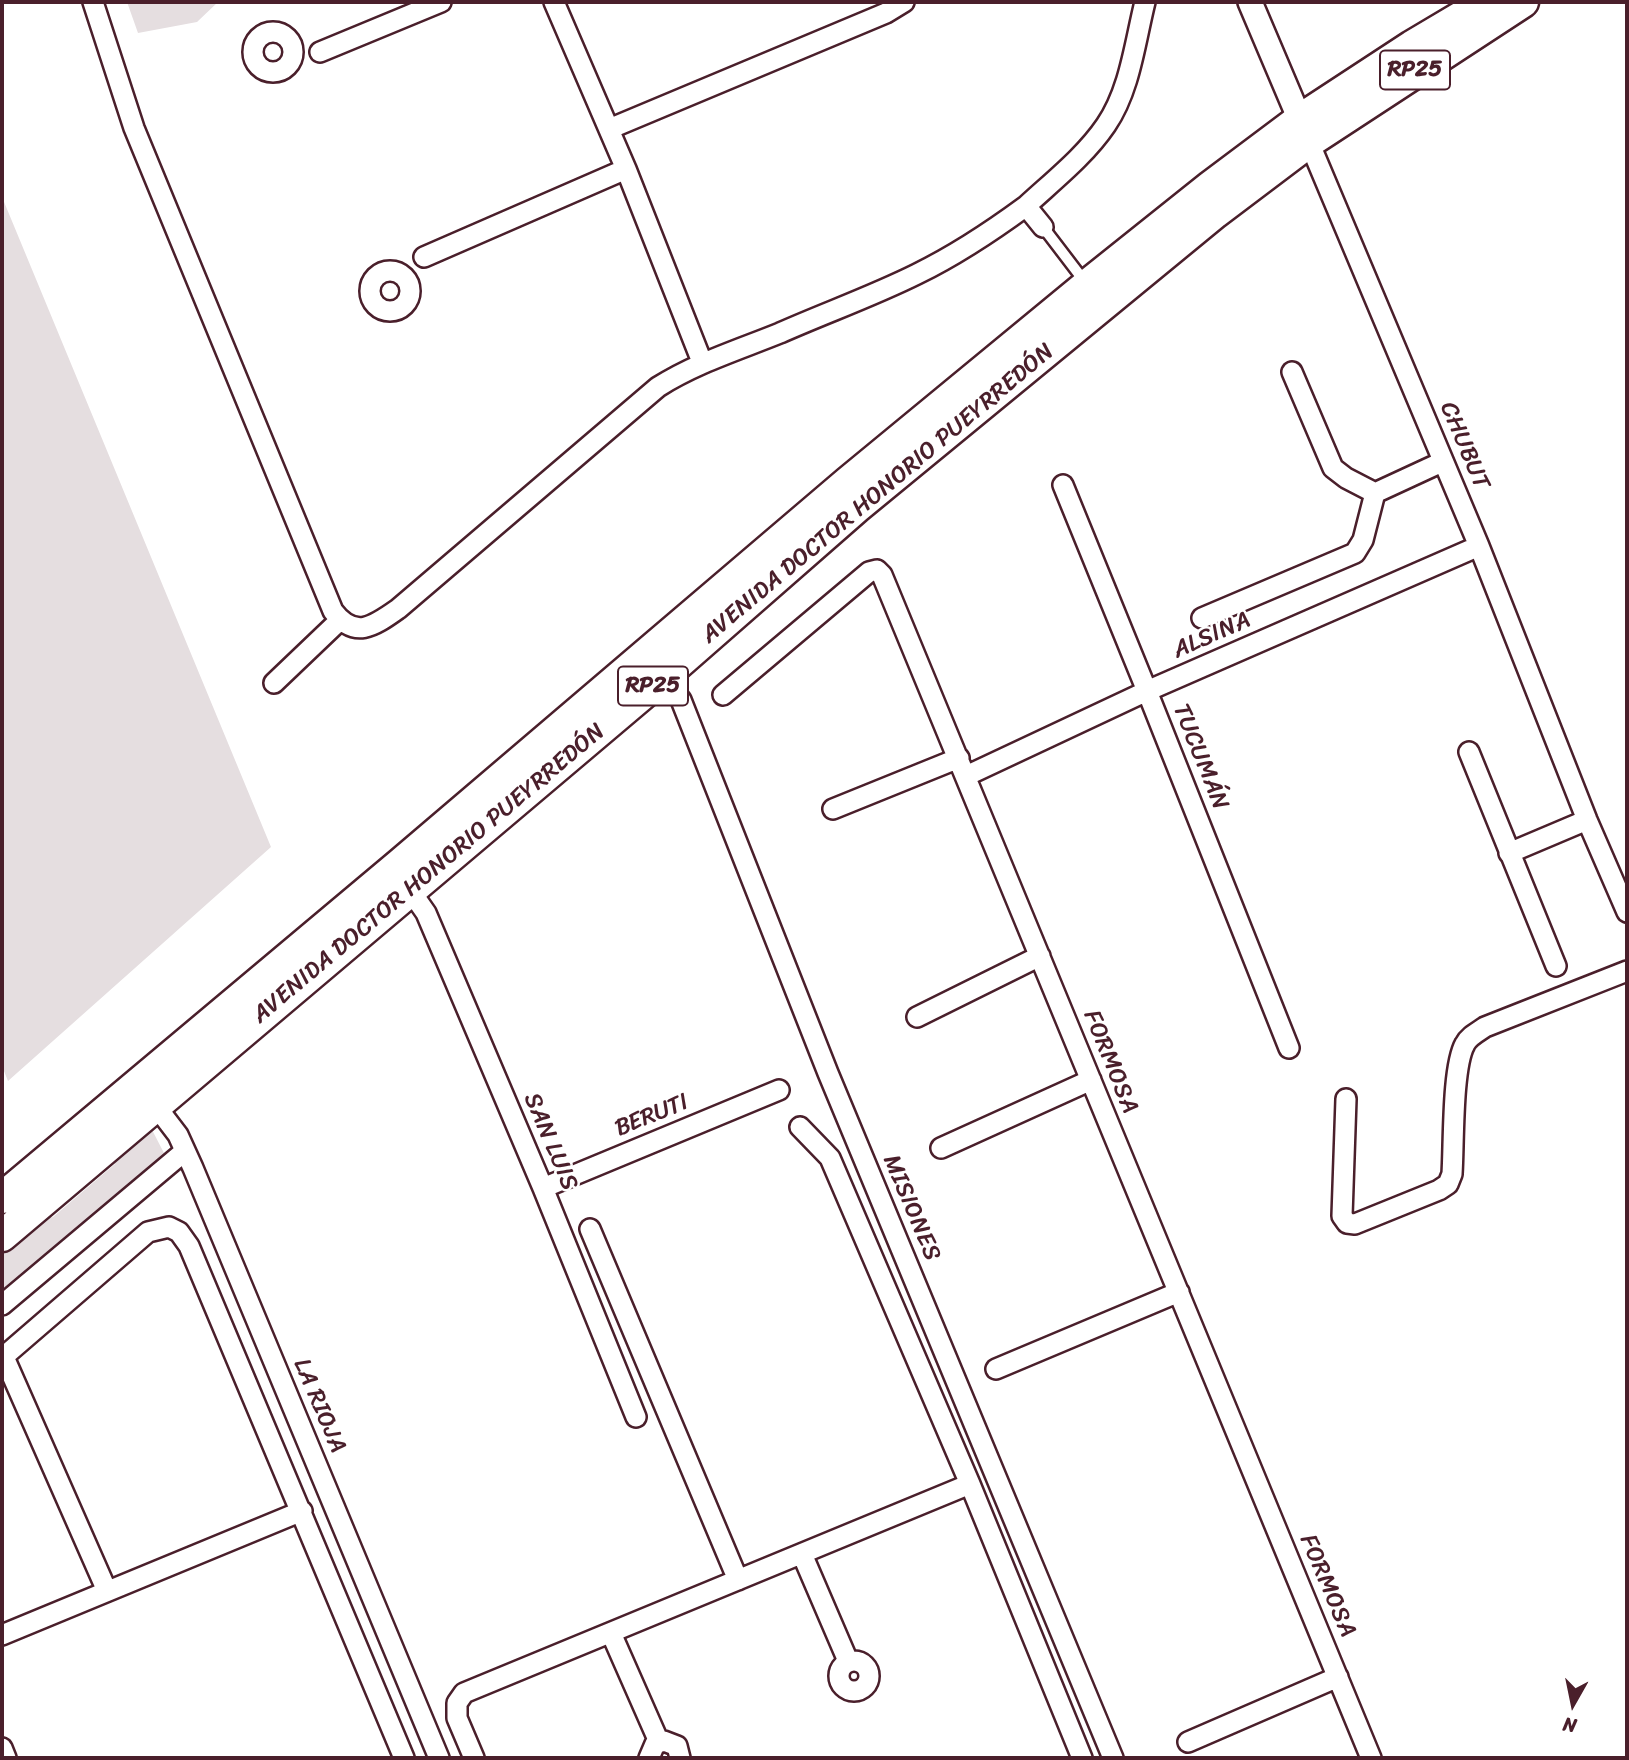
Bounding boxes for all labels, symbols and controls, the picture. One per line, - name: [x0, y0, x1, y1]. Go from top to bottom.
- road number: RP25: [1380, 50, 1450, 90]
- street label: AVENIDA DOCTOR HONORIO PUEYRREDÓN: [696, 338, 1060, 650]
- street label: CHUBUT: [1433, 398, 1495, 494]
- street label: ALSINA: [1169, 606, 1255, 666]
- road number: RP25: [618, 666, 688, 706]
- street label: TUCUMÁN: [1166, 700, 1234, 814]
- street label: AVENIDA DOCTOR HONORIO PUEYRREDÓN: [247, 718, 611, 1030]
- street label: FORMOSA: [1076, 1006, 1144, 1118]
- street label: BERUTI: [611, 1088, 693, 1144]
- street label: SAN LUIS: [517, 1089, 583, 1195]
- street label: MISIONES: [876, 1151, 946, 1265]
- street label: LA RIOJA: [286, 1355, 352, 1457]
- street label: FORMOSA: [1292, 1530, 1362, 1642]
- north arrow: [1538, 1669, 1608, 1739]
- text: N: [1561, 1708, 1579, 1743]

